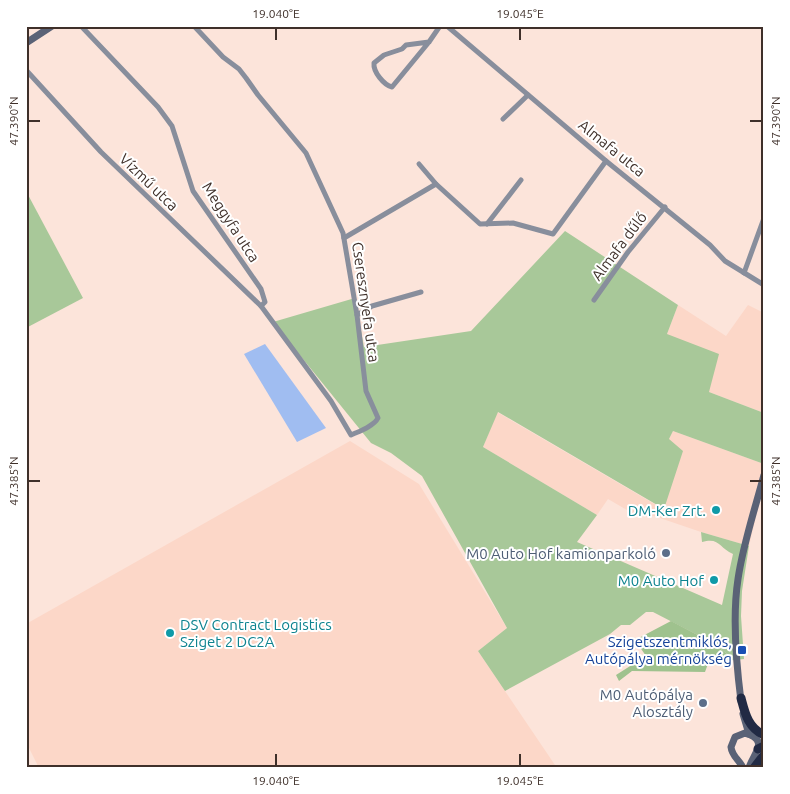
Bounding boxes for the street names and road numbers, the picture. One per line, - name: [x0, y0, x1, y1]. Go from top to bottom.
- street label: Almafa utca: [575, 116, 649, 180]
- street label: Vízmű utca: [116, 150, 182, 214]
- street label: Meggyfa utca: [199, 179, 263, 265]
- street label: Almafa dűlő: [588, 208, 650, 284]
- street label: Cseresznyefa utca: [349, 241, 383, 363]

